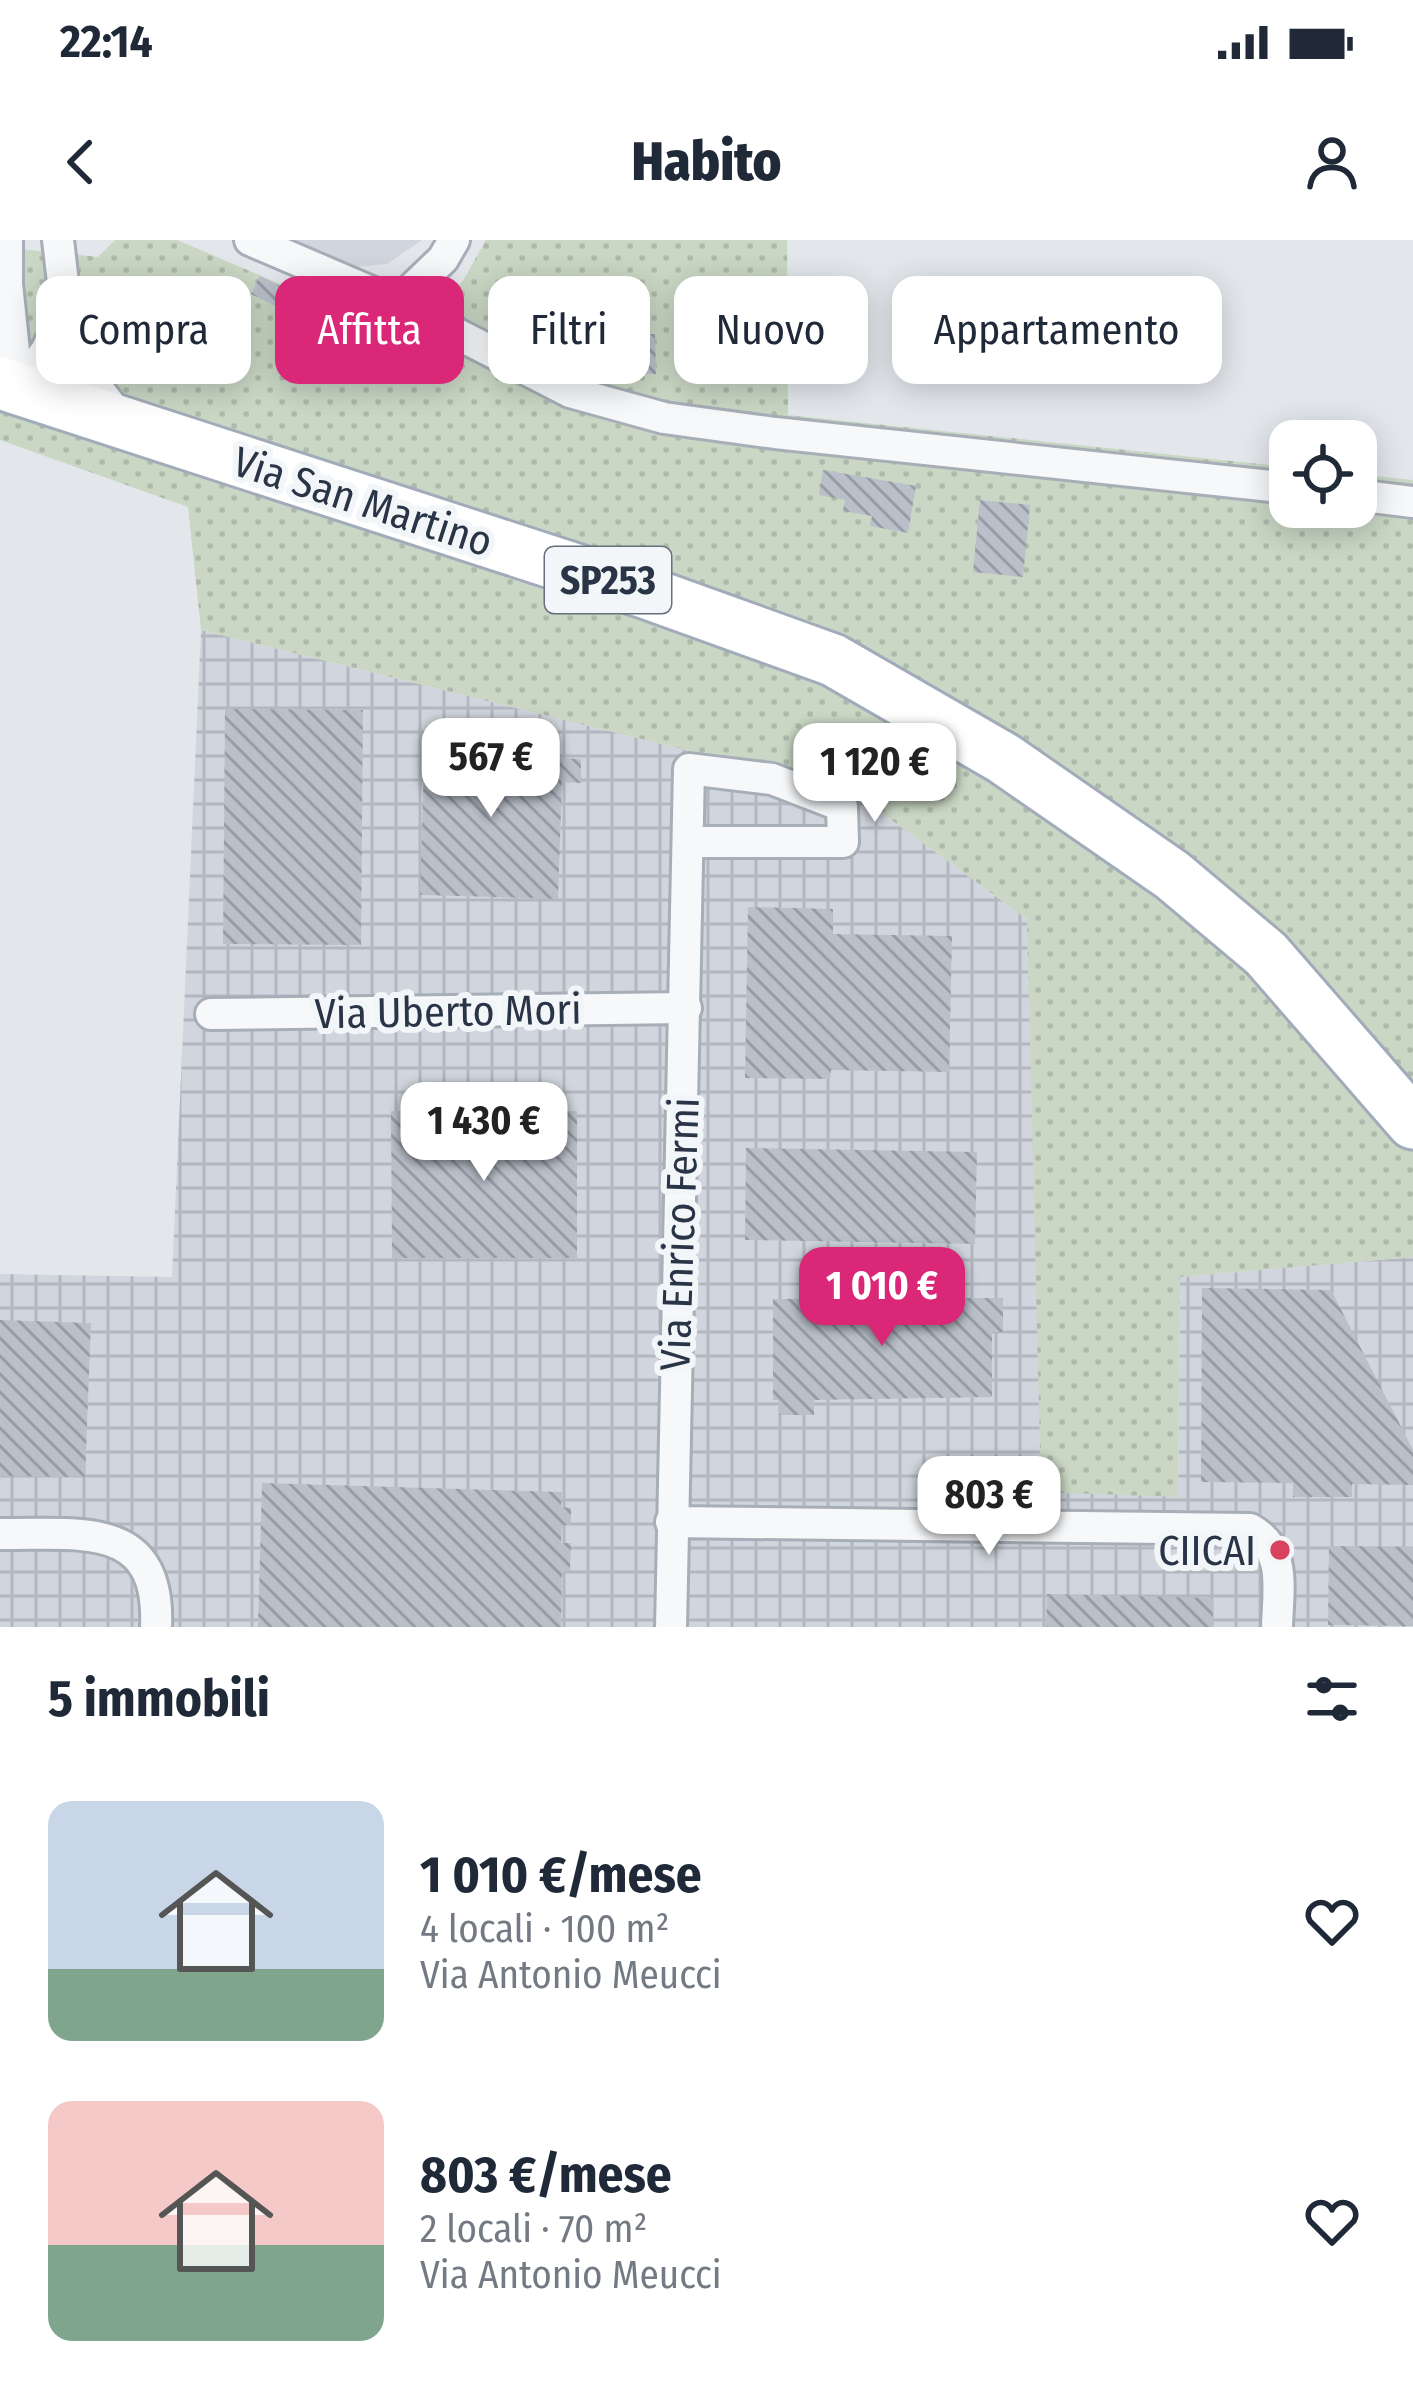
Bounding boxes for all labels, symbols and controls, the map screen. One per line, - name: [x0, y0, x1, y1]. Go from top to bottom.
- text: 22:14: [60, 15, 153, 69]
- icon: back: [48, 129, 114, 195]
- icon: person: [1299, 129, 1365, 195]
- text: Habito: [631, 130, 782, 194]
- chip: Compra: [36, 276, 251, 384]
- chip: Affitta: [275, 276, 464, 384]
- chip: Filtri: [488, 276, 650, 384]
- chip: Nuovo: [674, 276, 868, 384]
- chip: Appartamento: [892, 276, 1222, 384]
- map controls: [1269, 420, 1377, 528]
- button: locate: [1269, 420, 1377, 528]
- street label: Via San Martino: [227, 437, 499, 567]
- road number: SP253: [545, 547, 671, 613]
- pin: 567 €: [407, 718, 575, 820]
- pin: 1 120 €: [764, 723, 986, 825]
- text: 567 €: [449, 734, 533, 780]
- text: 1 120 €: [820, 739, 930, 785]
- street label: Via Uberto Mori: [314, 985, 582, 1039]
- pin: 1 430 €: [373, 1082, 595, 1184]
- street label: Via Enrico Fermi: [650, 1097, 710, 1372]
- text: 1 430 €: [428, 1098, 540, 1144]
- pin: 1 010 €: [771, 1247, 993, 1349]
- text: 1 010 €: [826, 1263, 938, 1309]
- pin: 803 €: [905, 1456, 1073, 1558]
- text: 803 €: [945, 1472, 1033, 1518]
- place label: CIICAI: [1158, 1526, 1256, 1576]
- marker: CIICAI: [1267, 1537, 1293, 1563]
- icon: filters: [1299, 1666, 1365, 1732]
- text: 5 immobili: [48, 1668, 270, 1730]
- text: 1 010 €/mese: [420, 1844, 702, 1906]
- icon: home: [144, 1849, 288, 1993]
- icon: heart: [1299, 1888, 1365, 1954]
- text: 4 locali · 100 m²: [420, 1906, 669, 1952]
- text: Via Antonio Meucci: [420, 1952, 722, 1998]
- text: 803 €/mese: [420, 2144, 672, 2206]
- icon: home: [144, 2149, 288, 2293]
- icon: heart: [1299, 2188, 1365, 2254]
- text: 2 locali · 70 m²: [420, 2206, 648, 2252]
- text: Via Antonio Meucci: [420, 2252, 722, 2298]

